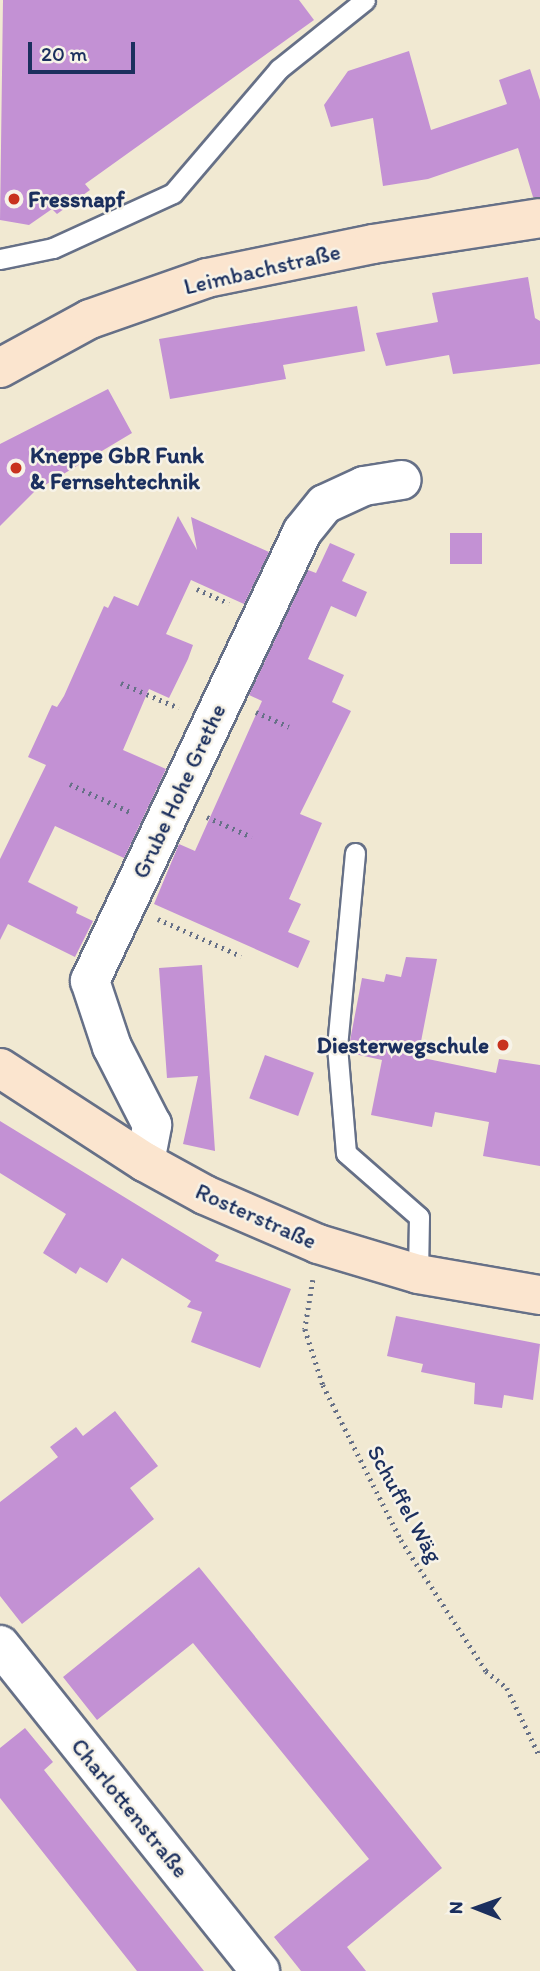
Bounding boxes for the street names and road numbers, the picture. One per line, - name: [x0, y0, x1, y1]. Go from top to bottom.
- street label: Leimbachstraße: [181, 238, 343, 300]
- street label: Grube Hohe Grethe: [126, 699, 232, 883]
- street label: Rosterstraße: [191, 1177, 321, 1255]
- street label: Schuffel Wäg: [361, 1440, 449, 1568]
- street label: Charlottenstraße: [65, 1733, 195, 1883]

